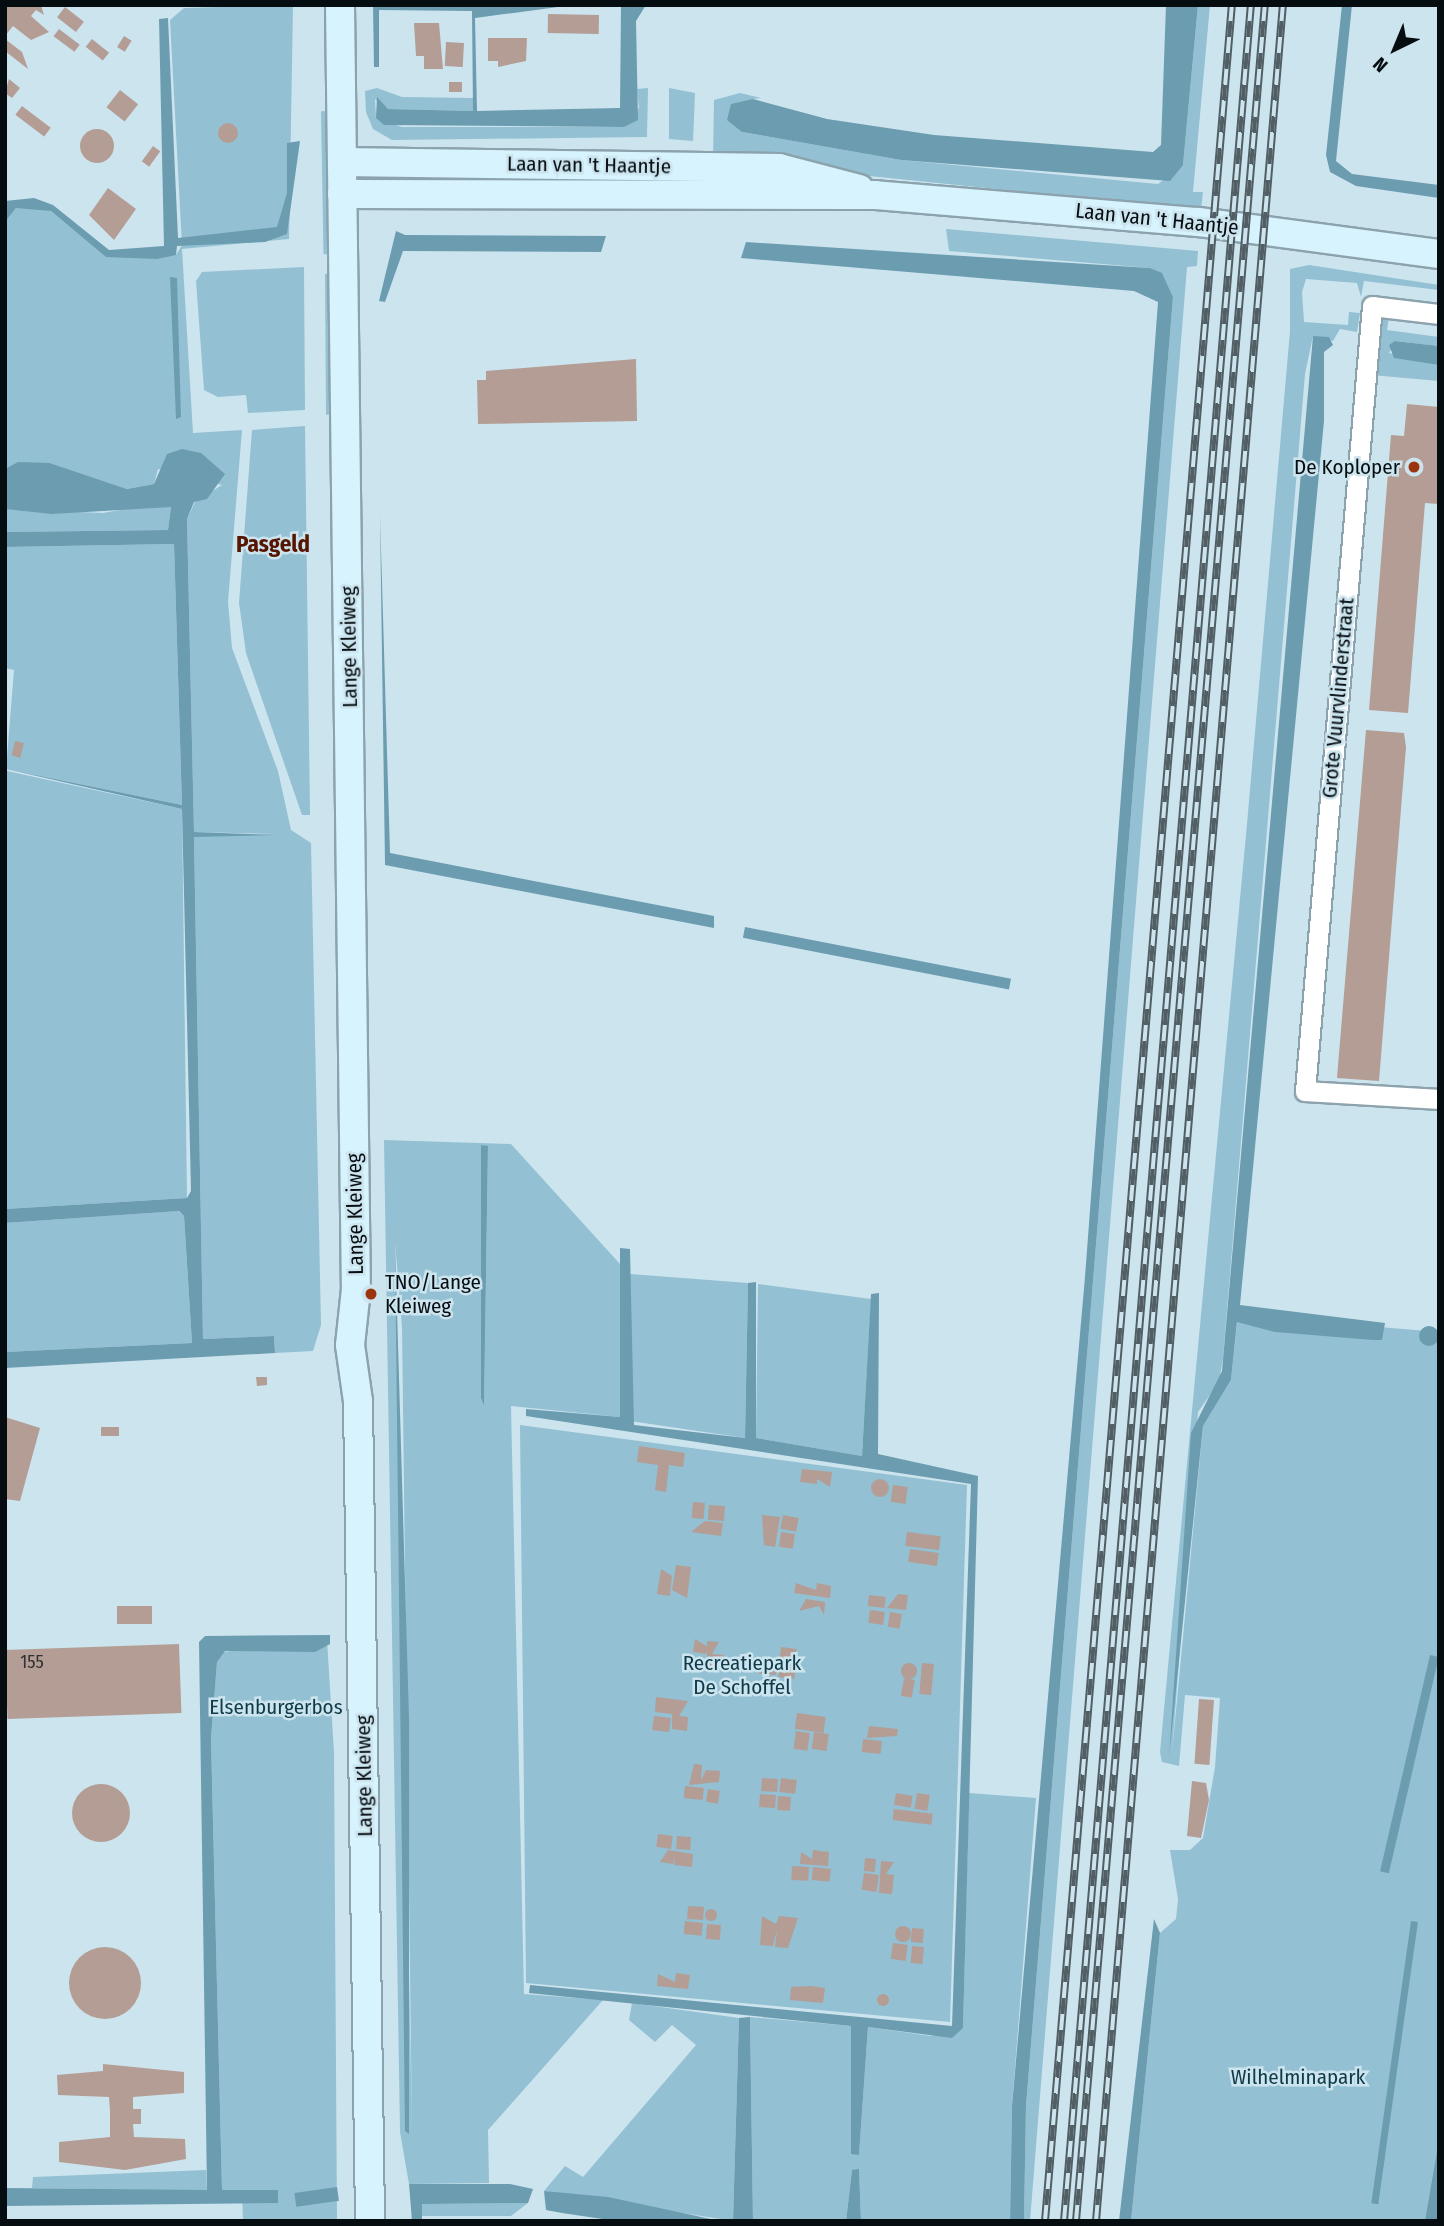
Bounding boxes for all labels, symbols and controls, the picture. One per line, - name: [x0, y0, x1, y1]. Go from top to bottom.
- north arrow: [1360, 14, 1430, 84]
- text: N: [1368, 52, 1392, 77]
- street label: Laan van 't Haantje: [507, 151, 671, 179]
- street label: Laan van 't Haantje: [1074, 198, 1240, 240]
- place label: De Koploper: [1294, 454, 1400, 480]
- marker: De Koploper: [1406, 459, 1422, 475]
- district label: Pasgeld: [236, 530, 310, 558]
- street label: Lange Kleiweg: [335, 586, 363, 708]
- street label: Grote Vuurvlinderstraat: [1317, 597, 1359, 799]
- street label: Lange Kleiweg: [341, 1153, 369, 1275]
- place label: TNO/Lange Kleiweg: [385, 1269, 481, 1319]
- marker: TNO/Lange Kleiweg: [363, 1286, 379, 1302]
- park label: Recreatiepark De Schoffel: [683, 1650, 801, 1700]
- house number: 155: [20, 1651, 44, 1673]
- park label: Elsenburgerbos: [209, 1694, 343, 1720]
- street label: Lange Kleiweg: [350, 1715, 378, 1837]
- park label: Wilhelminapark: [1231, 2064, 1365, 2090]

